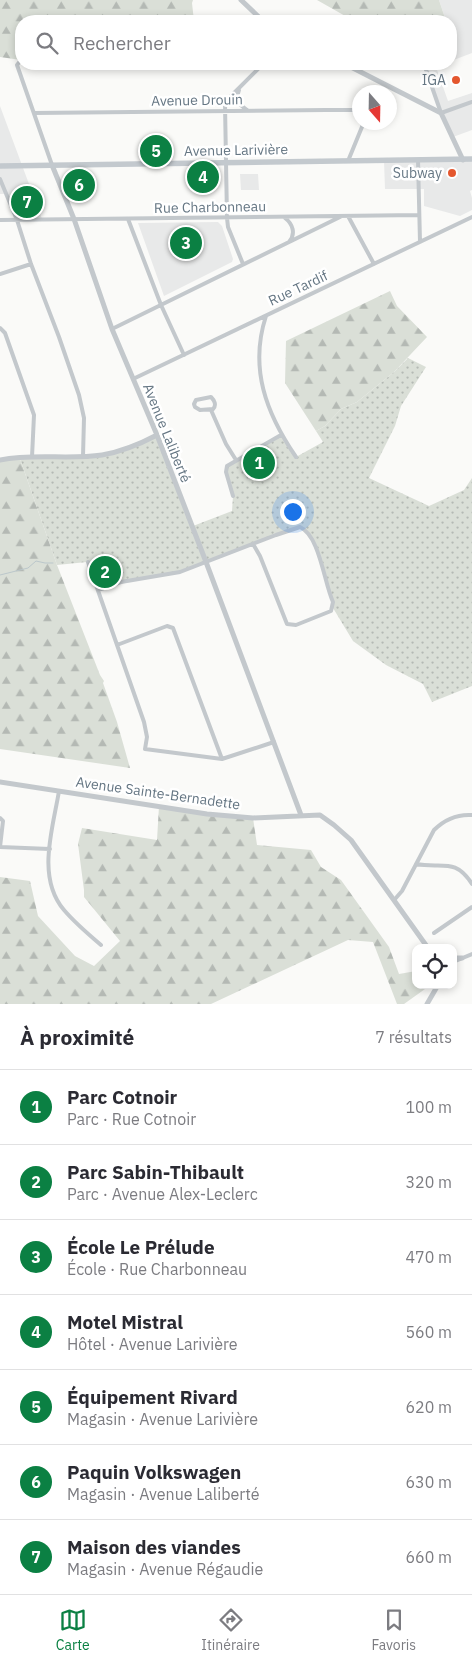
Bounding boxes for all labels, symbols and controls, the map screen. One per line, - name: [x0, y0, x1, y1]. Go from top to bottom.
- search box: [15, 15, 457, 70]
- icon: search: [33, 29, 61, 57]
- text: Rechercher: [73, 31, 171, 55]
- place label: IGA: [422, 71, 446, 89]
- marker: IGA: [450, 74, 462, 86]
- north arrow: [352, 85, 397, 130]
- street label: Avenue Drouin: [151, 90, 243, 110]
- pin: 5: [140, 132, 172, 170]
- street label: Avenue Larivière: [184, 140, 288, 160]
- pin: 4: [187, 158, 219, 196]
- place label: Subway: [393, 164, 442, 182]
- pin: 6: [63, 166, 95, 204]
- marker: Subway: [446, 167, 458, 179]
- pin: 7: [11, 183, 43, 221]
- street label: Rue Charbonneau: [154, 197, 266, 217]
- pin: 3: [170, 224, 202, 262]
- street label: Rue Tardif: [265, 266, 331, 310]
- street label: Avenue Laliberté: [139, 381, 195, 486]
- pin: 1: [243, 444, 275, 482]
- your location: [280, 499, 306, 525]
- pin: 2: [89, 553, 121, 591]
- street label: Avenue Sainte-Bernadette: [75, 773, 242, 814]
- map controls: [412, 944, 457, 989]
- button: locate: [412, 944, 457, 989]
- text: À proximité: [20, 1023, 134, 1051]
- text: 7 résultats: [375, 1027, 452, 1047]
- text: Parc Cotnoir: [67, 1085, 177, 1109]
- text: 1: [31, 1097, 41, 1117]
- text: 100 m: [405, 1097, 452, 1117]
- text: Parc · Rue Cotnoir: [67, 1109, 196, 1129]
- text: Parc Sabin-Thibault: [67, 1160, 244, 1184]
- text: 2: [31, 1172, 41, 1192]
- text: 320 m: [405, 1172, 452, 1192]
- text: Parc · Avenue Alex-Leclerc: [67, 1184, 258, 1204]
- text: École Le Prélude: [67, 1235, 215, 1259]
- text: 3: [31, 1247, 41, 1267]
- text: 470 m: [405, 1247, 452, 1267]
- text: École · Rue Charbonneau: [67, 1259, 247, 1279]
- text: Motel Mistral: [67, 1310, 183, 1334]
- text: 4: [31, 1322, 41, 1342]
- text: 560 m: [405, 1322, 452, 1342]
- text: Hôtel · Avenue Larivière: [67, 1334, 238, 1354]
- text: Équipement Rivard: [67, 1385, 238, 1409]
- text: 5: [31, 1397, 41, 1417]
- text: 620 m: [405, 1397, 452, 1417]
- text: Magasin · Avenue Larivière: [67, 1409, 258, 1429]
- text: Paquin Volkswagen: [67, 1460, 241, 1484]
- text: 6: [31, 1472, 41, 1492]
- text: 630 m: [405, 1472, 452, 1492]
- text: Magasin · Avenue Laliberté: [67, 1484, 260, 1504]
- text: Maison des viandes: [67, 1535, 241, 1559]
- text: 7: [31, 1547, 41, 1567]
- text: 660 m: [405, 1547, 452, 1567]
- text: Magasin · Avenue Régaudie: [67, 1559, 263, 1579]
- tab: Carte: [56, 1606, 90, 1654]
- tab: Itinéraire: [201, 1606, 260, 1654]
- tab: Favoris: [371, 1606, 416, 1654]

